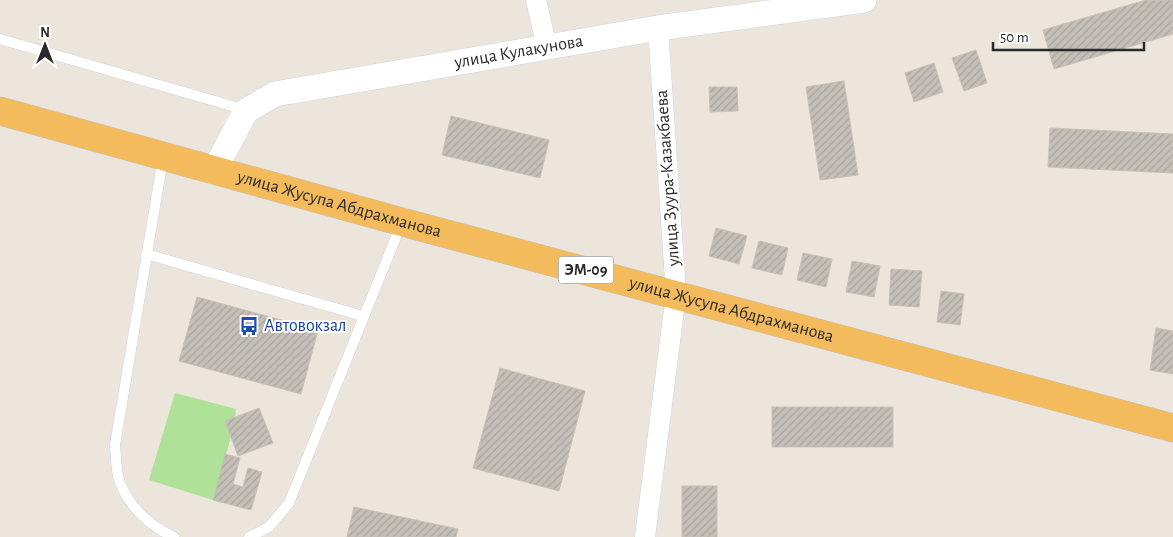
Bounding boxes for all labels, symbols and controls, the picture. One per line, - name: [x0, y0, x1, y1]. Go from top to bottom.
- north arrow: [20, 20, 70, 70]
- scale bar: [993, 20, 1144, 52]
- text: N: [40, 26, 50, 40]
- text: 50 m: [1000, 30, 1029, 45]
- street label: улица Кулакунова: [452, 32, 585, 72]
- street label: улица Зуура-Казакбаева: [652, 89, 683, 268]
- street label: улица Жусупа Абдрахманова: [234, 168, 443, 241]
- road number: ЭМ-09: [558, 256, 614, 284]
- street label: улица Жусупа Абдрахманова: [626, 274, 836, 346]
- bus stop icon: Автовокзал: [238, 315, 260, 337]
- place label: Автовокзал: [264, 317, 347, 335]

